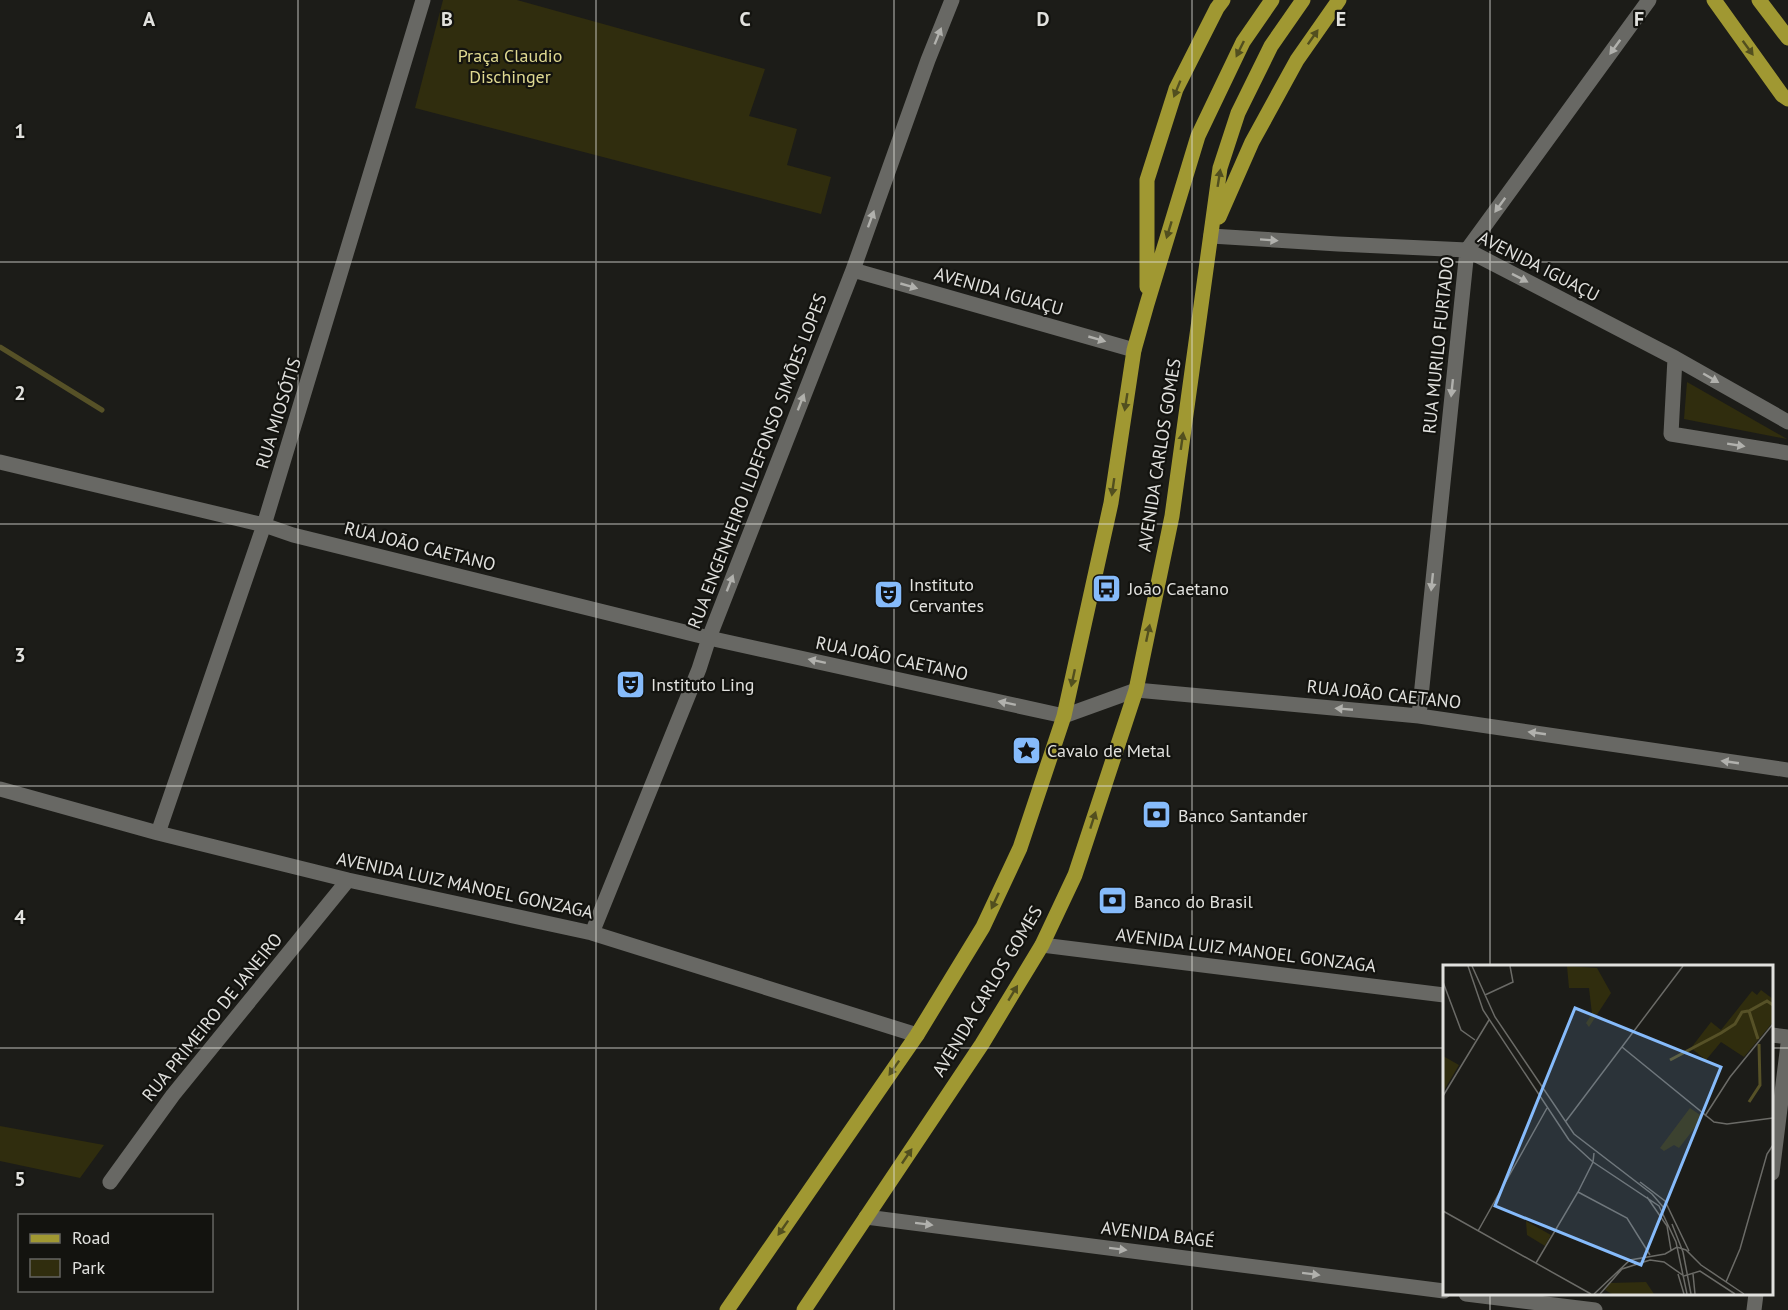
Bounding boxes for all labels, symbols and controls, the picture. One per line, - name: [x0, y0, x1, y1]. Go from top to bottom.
- text: A: [143, 6, 156, 32]
- text: B: [441, 6, 453, 32]
- text: C: [739, 6, 751, 32]
- text: D: [1037, 6, 1050, 32]
- text: E: [1336, 6, 1346, 32]
- text: F: [1634, 6, 1644, 32]
- one-way arrow: [933, 27, 943, 45]
- one-way arrow: [1307, 29, 1318, 45]
- one-way arrow: [1609, 39, 1621, 55]
- one-way arrow: [1742, 39, 1754, 55]
- one-way arrow: [1235, 40, 1244, 57]
- park label: Praça Claudio Dischinger: [458, 44, 562, 88]
- one-way arrow: [1172, 80, 1181, 98]
- text: 1: [14, 118, 26, 144]
- one-way arrow: [1215, 168, 1224, 187]
- one-way arrow: [1494, 196, 1506, 212]
- one-way arrow: [866, 210, 876, 228]
- one-way arrow: [1164, 221, 1174, 239]
- street label: AVENIDA IGUAÇU: [1475, 226, 1603, 306]
- one-way arrow: [1259, 235, 1278, 244]
- street label: RUA MURILO FURTADO: [1417, 255, 1459, 435]
- street label: AVENIDA IGUAÇU: [932, 262, 1066, 320]
- one-way arrow: [1511, 272, 1529, 282]
- one-way arrow: [900, 282, 918, 291]
- street label: RUA ENGENHEIRO ILDEFONSO SIMÕES LOPES: [682, 290, 832, 632]
- one-way arrow: [1088, 335, 1106, 344]
- street label: RUA MIOSÓTIS: [250, 355, 306, 471]
- street label: AVENIDA CARLOS GOMES: [1132, 357, 1186, 553]
- one-way arrow: [1703, 373, 1720, 383]
- one-way arrow: [1448, 379, 1457, 398]
- text: 2: [14, 380, 26, 406]
- one-way arrow: [796, 392, 806, 410]
- one-way arrow: [1122, 393, 1131, 412]
- one-way arrow: [1178, 432, 1187, 451]
- one-way arrow: [1727, 440, 1746, 449]
- one-way arrow: [1109, 478, 1118, 497]
- street label: RUA JOÃO CAETANO: [342, 516, 498, 576]
- bus stop icon: João Caetano: [1091, 572, 1123, 604]
- place label: Instituto Cervantes: [909, 573, 984, 617]
- one-way arrow: [1427, 573, 1437, 592]
- one-way arrow: [726, 574, 735, 592]
- place label: João Caetano: [1127, 577, 1229, 600]
- theatre icon: Instituto Cervantes: [872, 578, 904, 610]
- one-way arrow: [1144, 623, 1153, 642]
- street label: RUA JOÃO CAETANO: [814, 631, 970, 685]
- text: 3: [14, 642, 26, 668]
- one-way arrow: [807, 656, 826, 666]
- theatre icon: Instituto Ling: [614, 668, 646, 700]
- one-way arrow: [1067, 669, 1077, 687]
- place label: Instituto Ling: [651, 673, 754, 696]
- street label: RUA JOÃO CAETANO: [1306, 674, 1462, 714]
- one-way arrow: [998, 698, 1016, 708]
- one-way arrow: [1334, 704, 1353, 714]
- one-way arrow: [1528, 729, 1547, 738]
- place icon: Cavalo de Metal: [1010, 734, 1042, 766]
- place label: Cavalo de Metal: [1047, 739, 1171, 762]
- one-way arrow: [1721, 757, 1740, 766]
- bank icon: Banco Santander: [1141, 799, 1173, 831]
- place label: Banco Santander: [1178, 804, 1308, 827]
- one-way arrow: [1089, 811, 1099, 829]
- street label: AVENIDA LUIZ MANOEL GONZAGA: [335, 847, 596, 924]
- bank icon: Banco do Brasil: [1097, 885, 1129, 917]
- place label: Banco do Brasil: [1134, 890, 1254, 913]
- one-way arrow: [991, 893, 1000, 910]
- street label: AVENIDA CARLOS GOMES: [927, 901, 1047, 1081]
- text: 4: [14, 904, 26, 930]
- street label: AVENIDA LUIZ MANOEL GONZAGA: [1115, 923, 1378, 977]
- street label: RUA PRIMEIRO DE JANEIRO: [137, 928, 287, 1106]
- inset map: [1443, 965, 1773, 1295]
- one-way arrow: [1007, 985, 1018, 1001]
- one-way arrow: [889, 1060, 900, 1076]
- one-way arrow: [901, 1148, 912, 1165]
- text: 5: [14, 1166, 26, 1192]
- legend: [18, 1214, 213, 1292]
- street label: AVENIDA BAGÉ: [1100, 1216, 1216, 1252]
- one-way arrow: [915, 1219, 934, 1229]
- one-way arrow: [777, 1220, 789, 1236]
- text: Road: [72, 1226, 110, 1249]
- one-way arrow: [1108, 1244, 1127, 1254]
- text: Park: [72, 1256, 105, 1279]
- one-way arrow: [1302, 1269, 1321, 1278]

